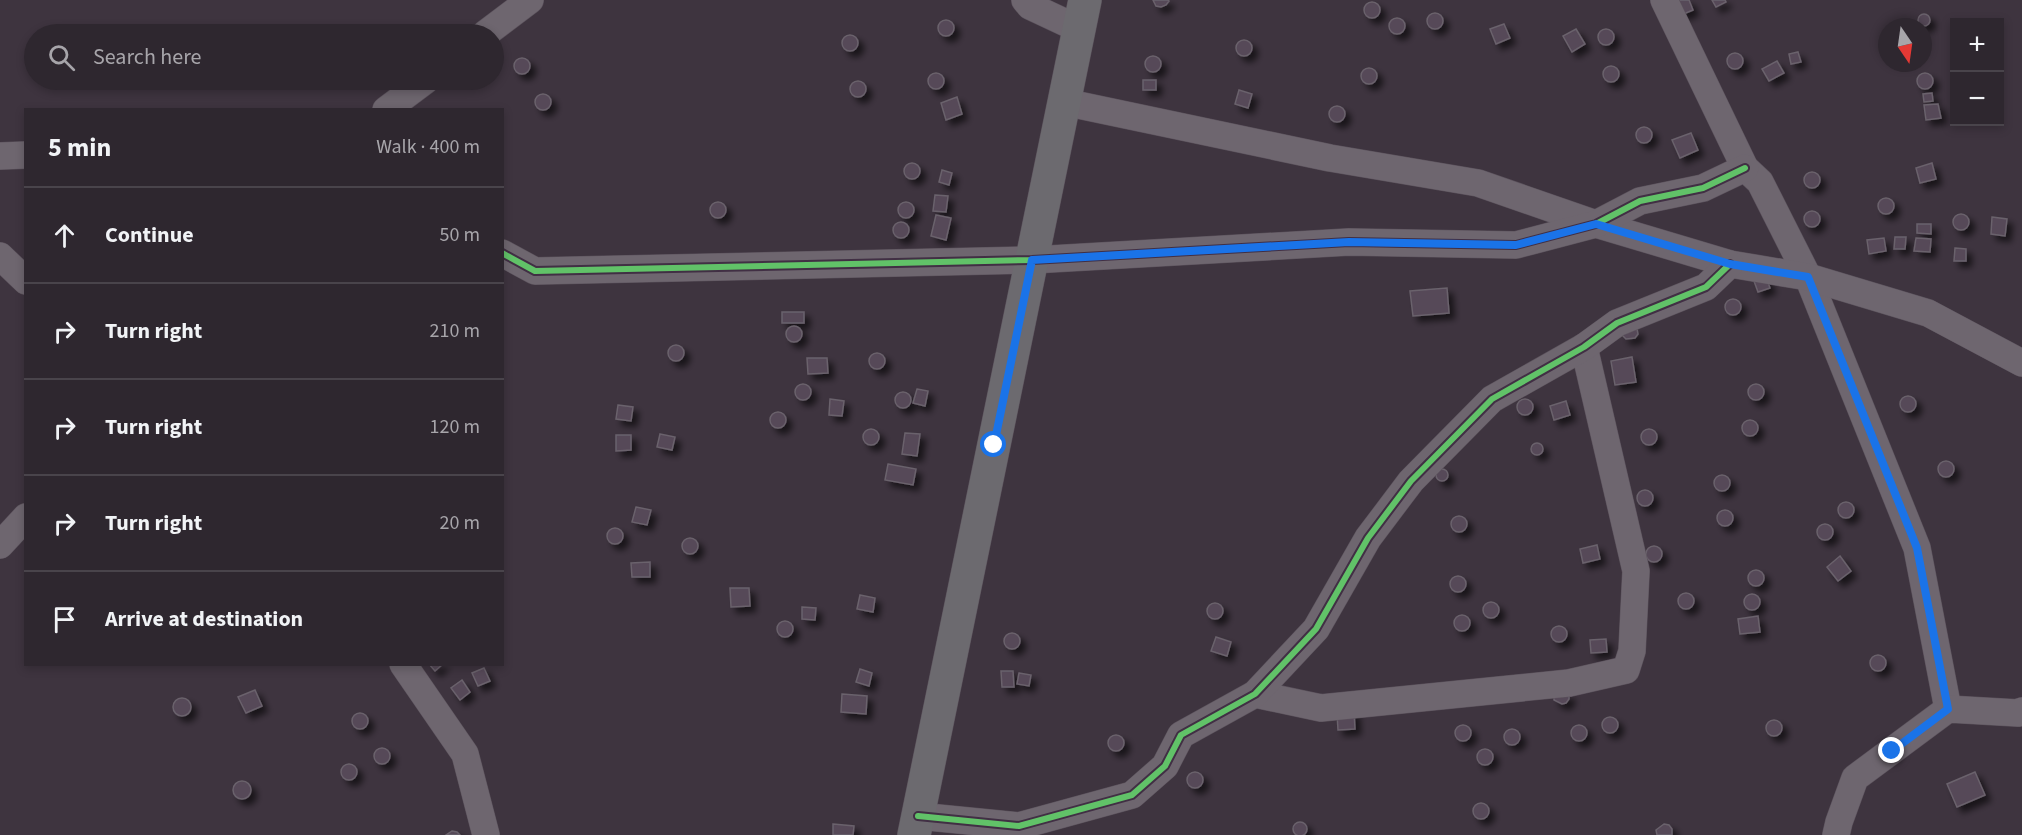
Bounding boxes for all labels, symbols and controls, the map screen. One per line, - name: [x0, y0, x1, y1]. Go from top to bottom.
- north arrow: [1878, 18, 1932, 72]
- map controls: [1950, 18, 2004, 126]
- button: +: [1950, 18, 2004, 72]
- search box: [24, 24, 504, 90]
- icon: search: [45, 41, 78, 74]
- text: Search here: [93, 41, 201, 73]
- button: −: [1950, 72, 2004, 126]
- text: 5 min: [48, 129, 111, 166]
- text: Walk · 400 m: [376, 133, 480, 161]
- icon: ahead: [48, 219, 81, 252]
- text: Continue: [105, 219, 194, 251]
- text: 50 m: [440, 221, 480, 249]
- icon: right: [48, 315, 81, 348]
- text: Turn right: [105, 315, 202, 347]
- text: 210 m: [430, 317, 480, 345]
- icon: right: [48, 411, 81, 444]
- text: Turn right: [105, 411, 202, 443]
- text: 120 m: [430, 413, 480, 441]
- route start: [980, 431, 1006, 457]
- icon: right: [48, 507, 81, 540]
- text: Turn right: [105, 507, 202, 539]
- text: 20 m: [440, 509, 480, 537]
- icon: arrive: [48, 603, 81, 636]
- text: Arrive at destination: [105, 603, 303, 635]
- route end: [1878, 737, 1904, 763]

